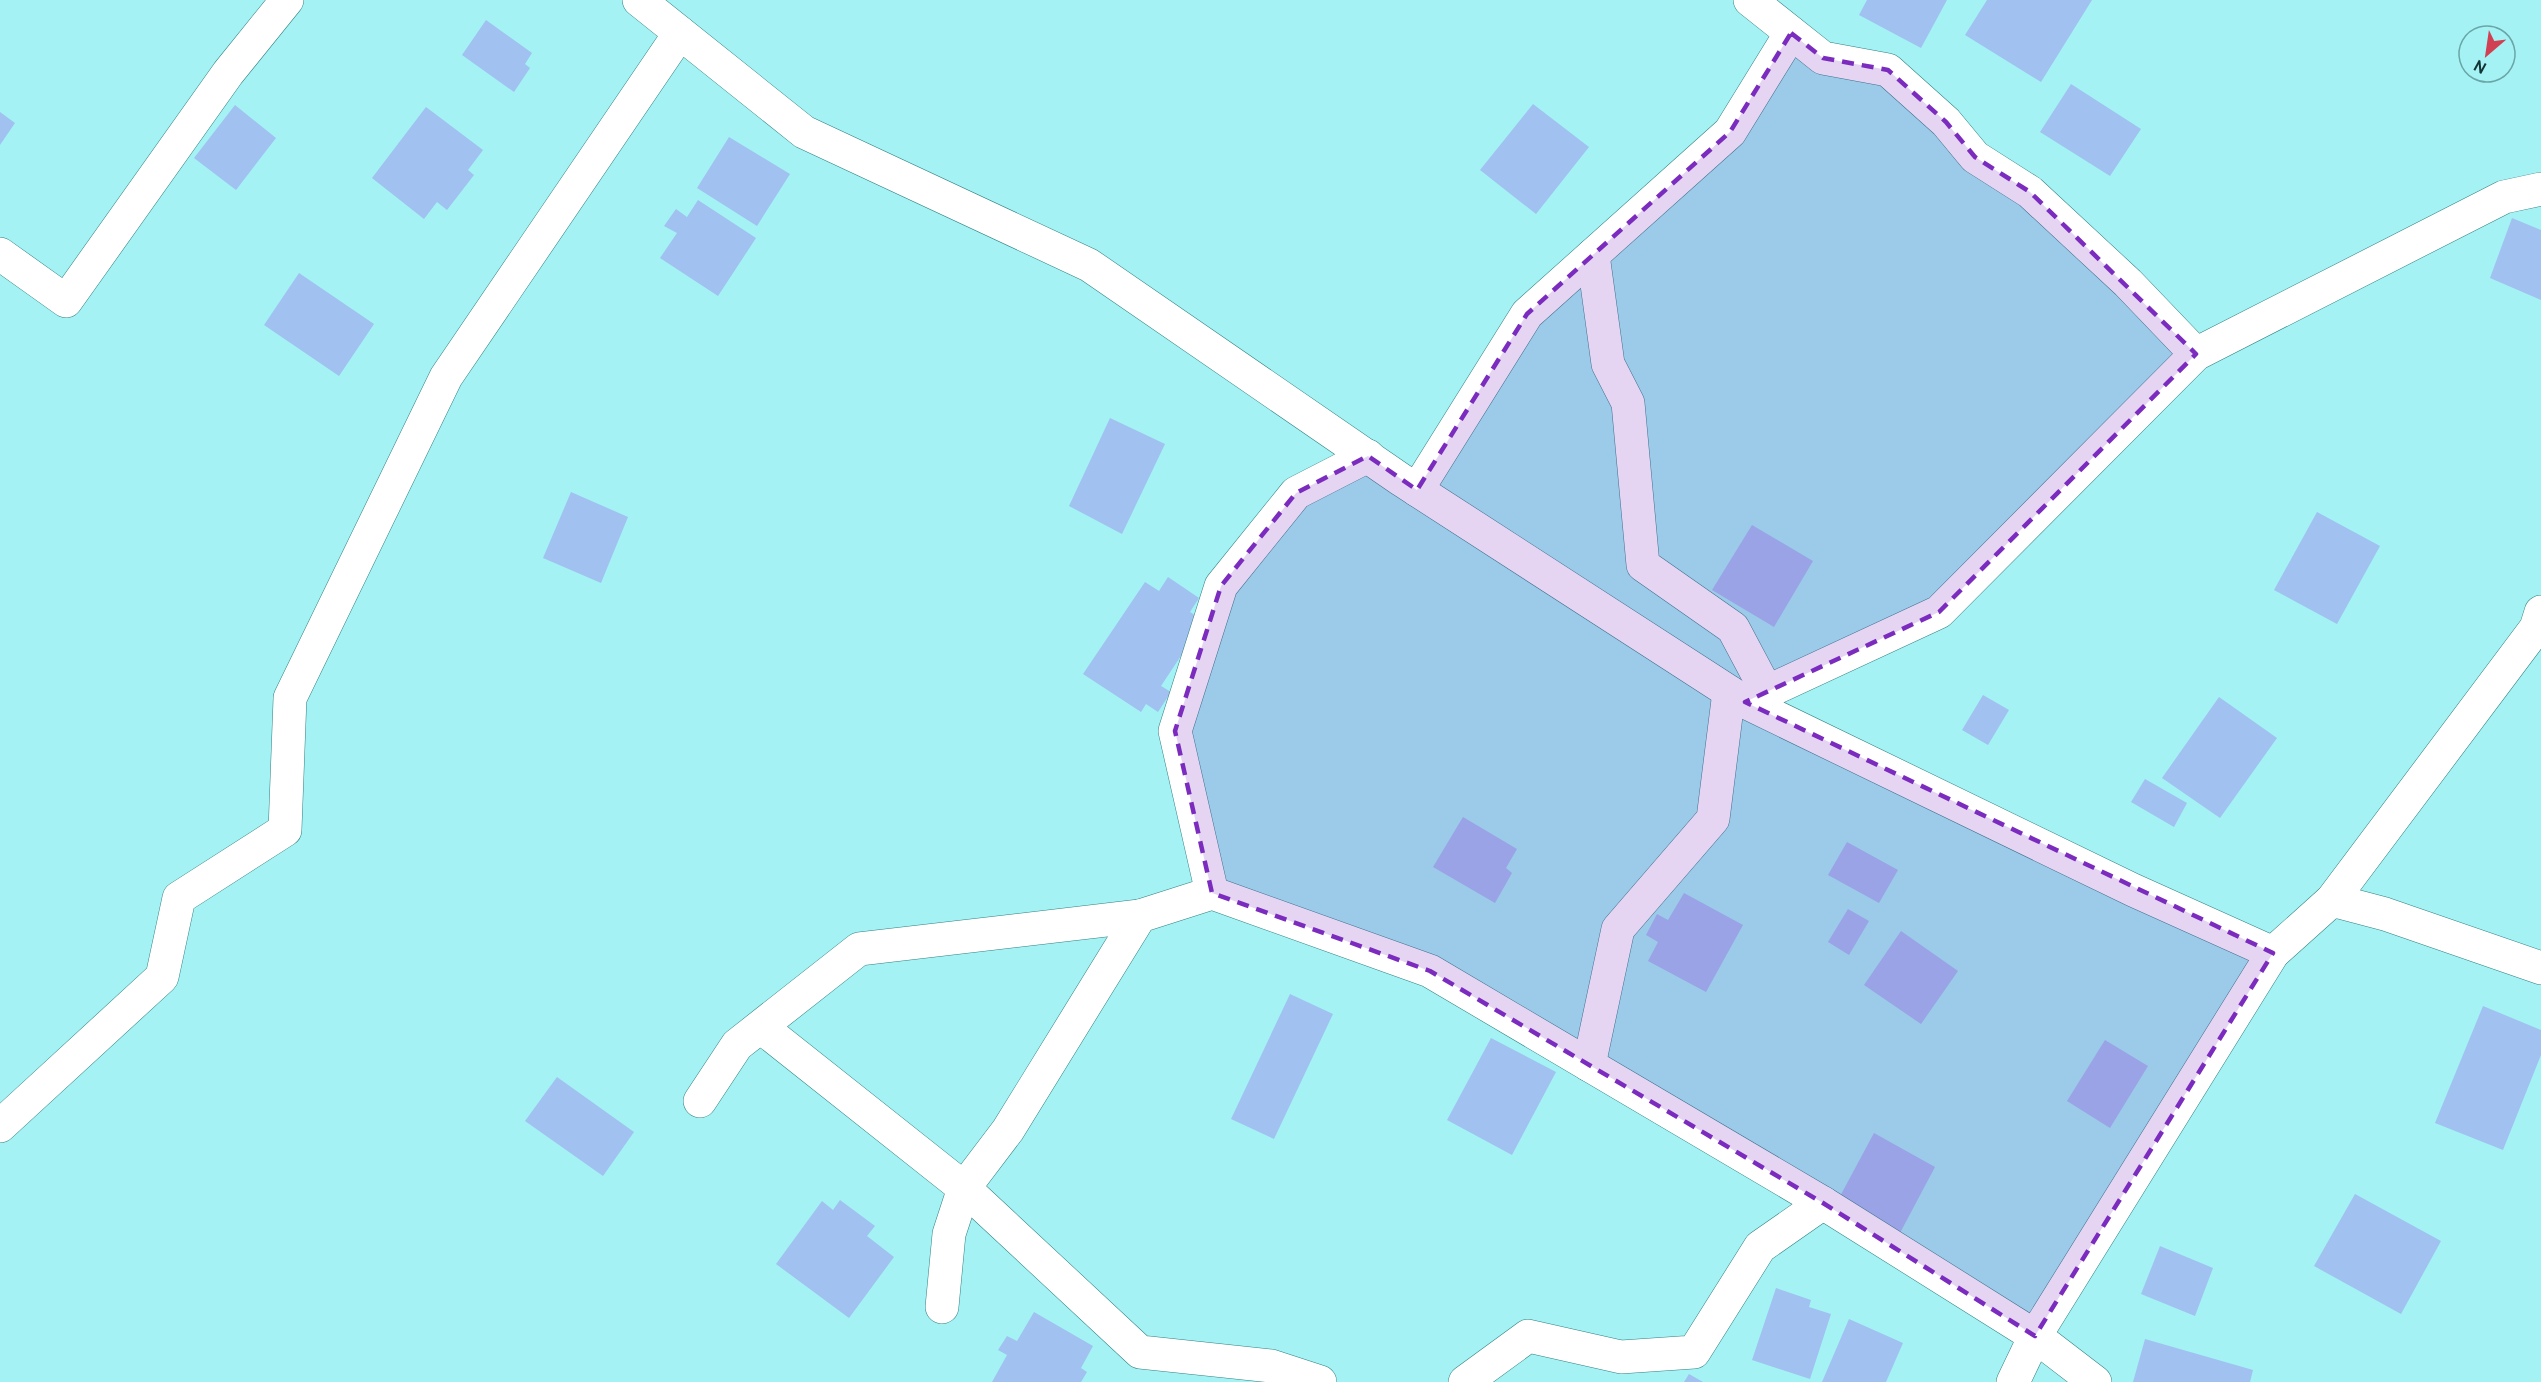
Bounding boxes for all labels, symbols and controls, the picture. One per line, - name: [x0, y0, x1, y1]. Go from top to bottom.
- north arrow: [2457, 24, 2517, 84]
- text: N: [2471, 54, 2491, 77]

